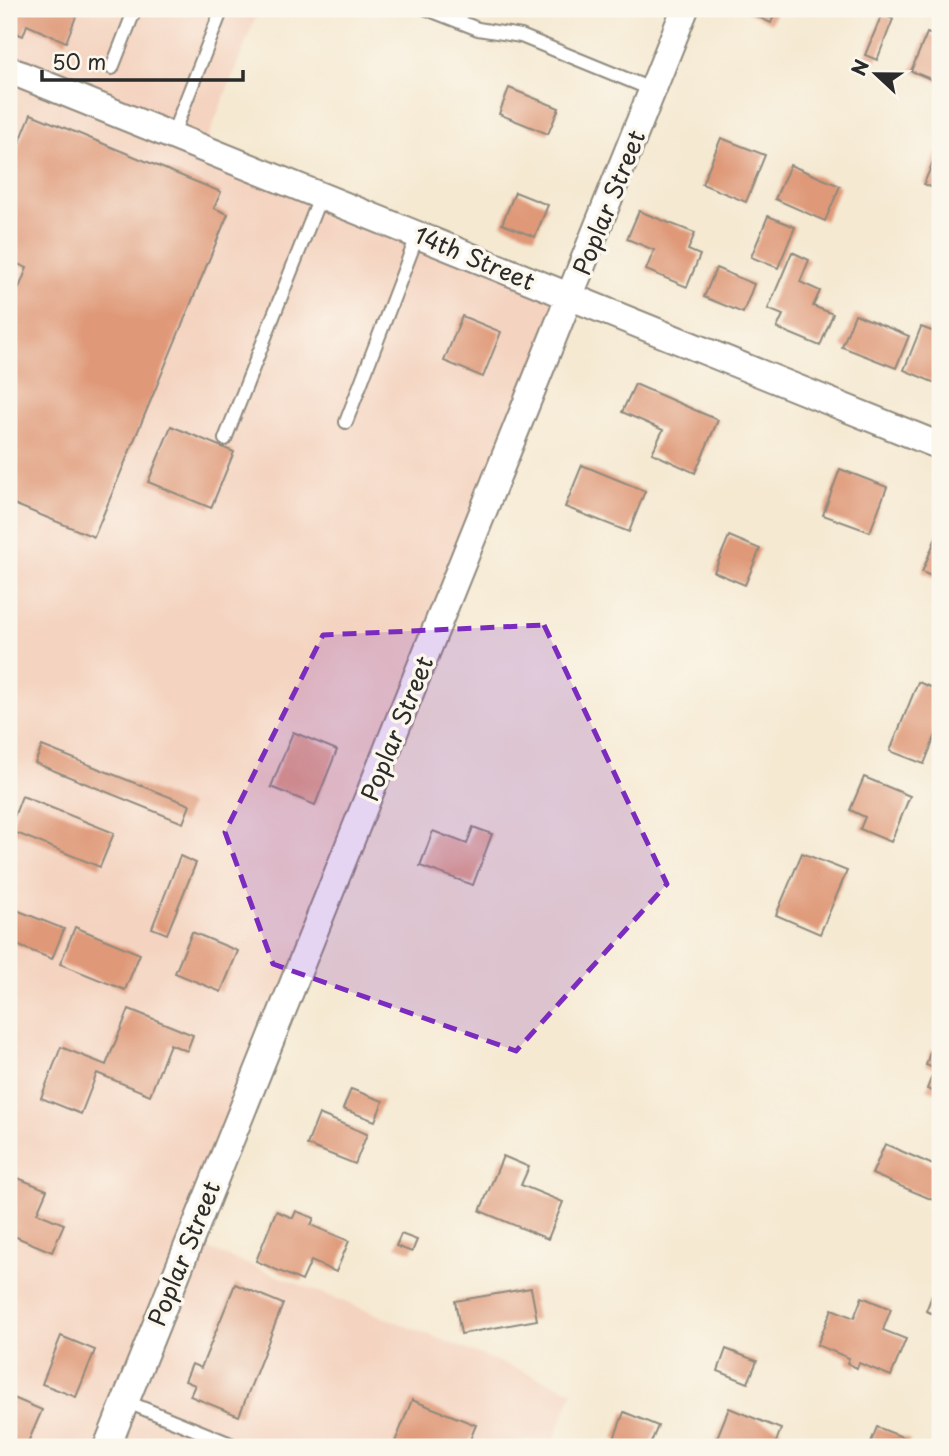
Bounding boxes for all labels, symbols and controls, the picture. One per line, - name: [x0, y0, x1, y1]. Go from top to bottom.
- scale bar: [42, 38, 243, 82]
- north arrow: [841, 38, 911, 108]
- text: 50 m: [52, 45, 106, 77]
- text: N: [844, 55, 875, 79]
- street label: Poplar Street: [563, 124, 654, 280]
- street label: 14th Street: [409, 215, 541, 299]
- street label: Poplar Street: [351, 650, 442, 806]
- street label: Poplar Street: [138, 1175, 229, 1331]

